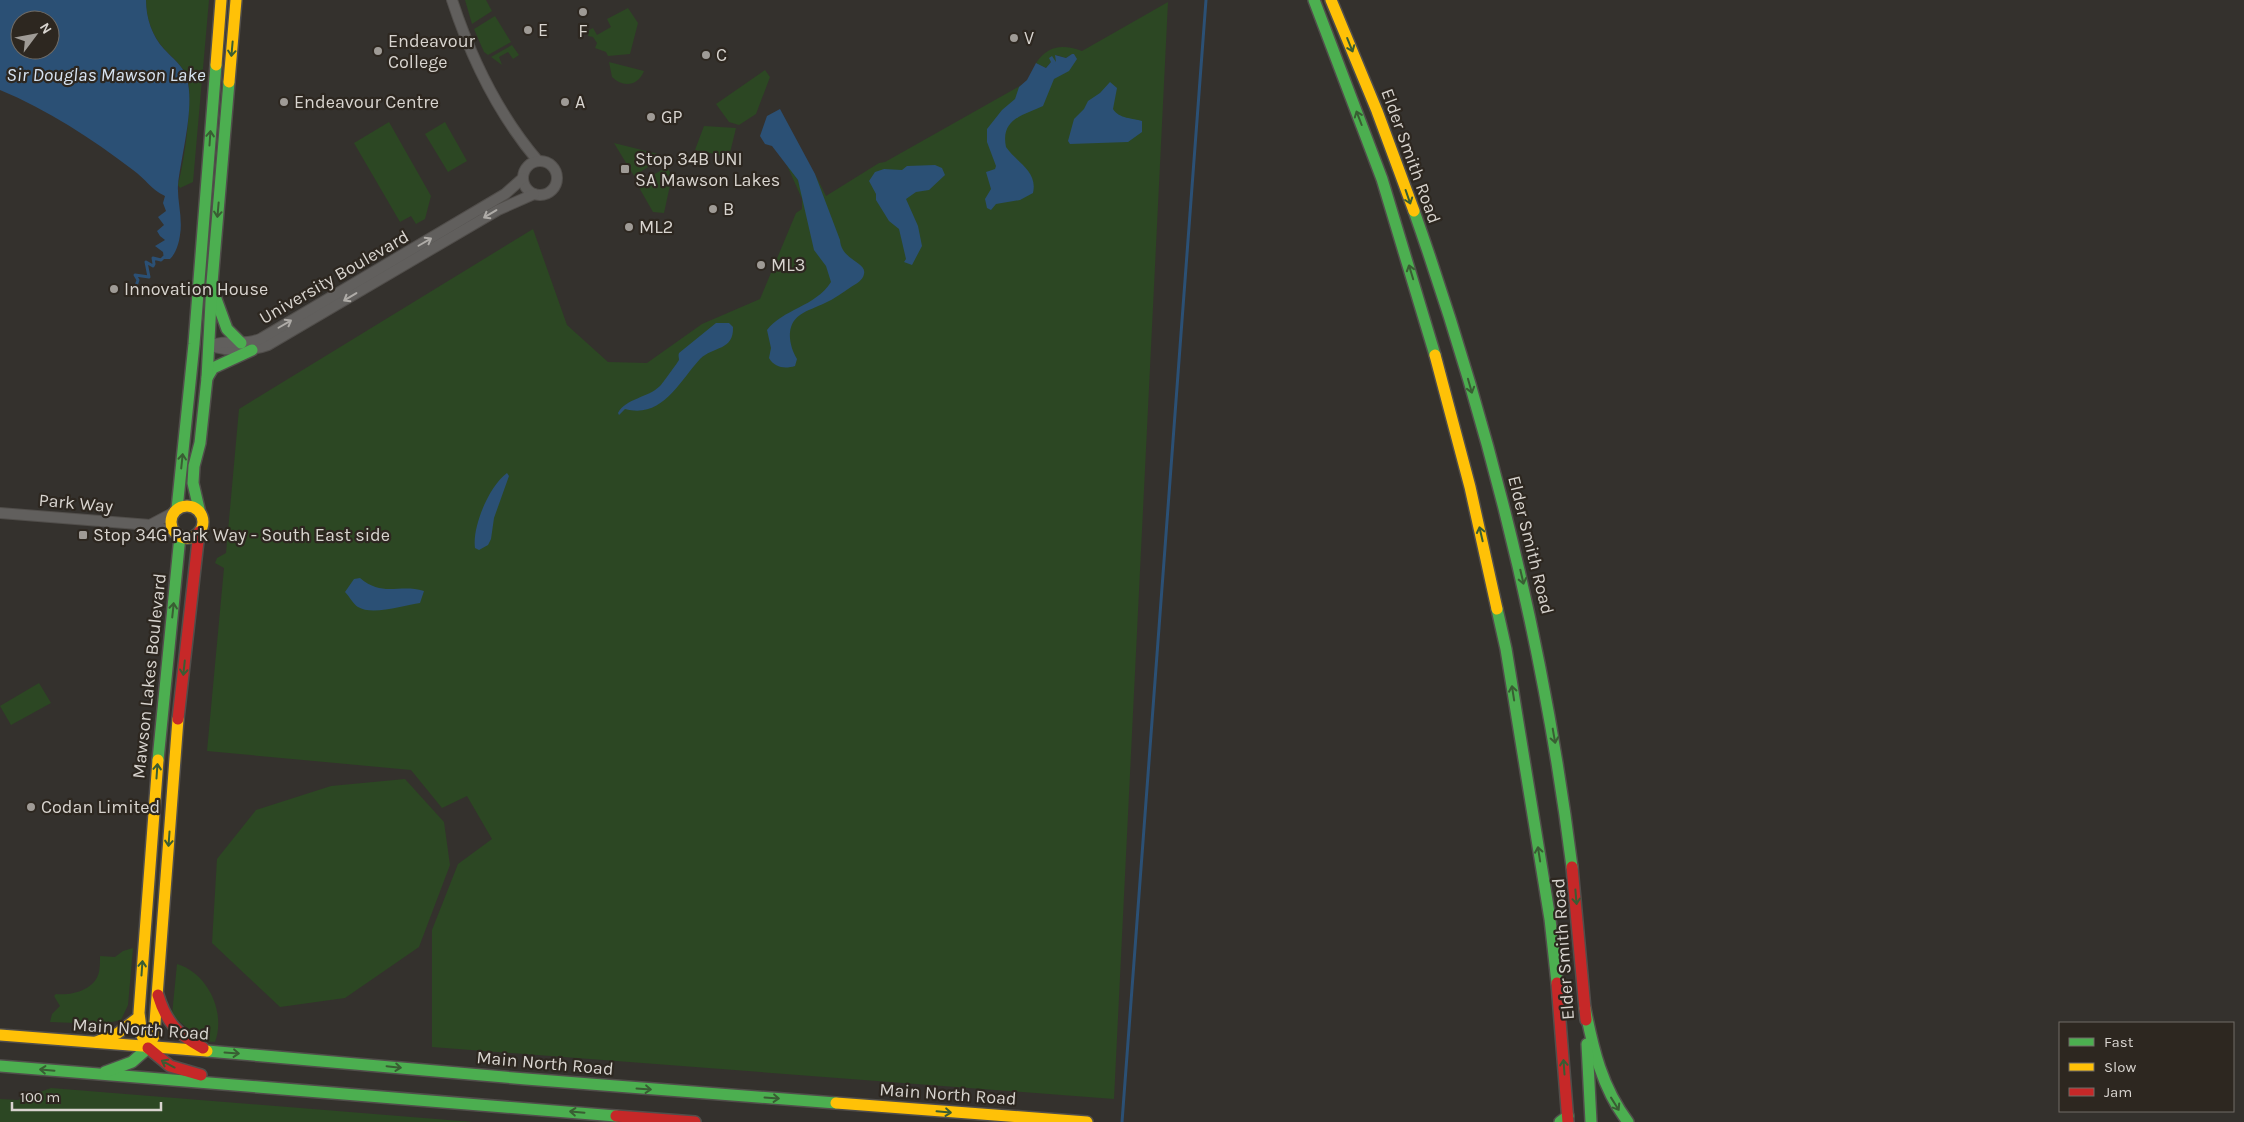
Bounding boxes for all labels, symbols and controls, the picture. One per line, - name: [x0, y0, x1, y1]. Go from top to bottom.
- marker: F: [577, 6, 589, 18]
- north arrow: [10, 10, 60, 60]
- place label: E: [538, 19, 548, 41]
- text: N: [36, 20, 55, 37]
- place label: F: [578, 20, 588, 42]
- marker: E: [522, 24, 534, 36]
- place label: V: [1024, 27, 1034, 49]
- place label: Endeavour College: [388, 30, 476, 73]
- marker: V: [1008, 32, 1020, 44]
- one-way arrow: [1345, 37, 1355, 52]
- one-way arrow: [227, 40, 237, 56]
- place label: C: [716, 44, 727, 66]
- marker: Endeavour College: [372, 45, 384, 57]
- marker: C: [700, 49, 712, 61]
- water label: Sir Douglas Mawson Lake: [6, 64, 206, 86]
- street label: Elder Smith Road: [1376, 85, 1446, 227]
- place label: Endeavour Centre: [294, 91, 439, 113]
- place label: A: [575, 91, 585, 113]
- marker: Endeavour Centre: [278, 96, 290, 108]
- marker: A: [559, 96, 571, 108]
- place label: GP: [661, 106, 683, 128]
- marker: GP: [645, 111, 657, 123]
- one-way arrow: [1354, 111, 1363, 126]
- one-way arrow: [205, 130, 215, 146]
- place label: Stop 34B UNI SA Mawson Lakes: [635, 148, 780, 191]
- marker: Stop 34B UNI SA Mawson Lakes: [619, 163, 631, 175]
- one-way arrow: [1404, 188, 1413, 204]
- place label: B: [723, 198, 734, 220]
- one-way arrow: [214, 202, 223, 218]
- marker: B: [707, 203, 719, 215]
- one-way arrow: [484, 210, 498, 220]
- place label: ML2: [639, 216, 673, 238]
- marker: ML2: [623, 221, 635, 233]
- street label: University Boulevard: [255, 225, 413, 329]
- one-way arrow: [418, 236, 432, 246]
- place label: ML3: [771, 254, 805, 276]
- marker: ML3: [755, 259, 767, 271]
- one-way arrow: [1405, 264, 1415, 280]
- place label: Innovation House: [124, 278, 268, 300]
- marker: Innovation House: [108, 283, 120, 295]
- one-way arrow: [344, 293, 358, 303]
- one-way arrow: [278, 319, 292, 329]
- one-way arrow: [1466, 378, 1476, 394]
- one-way arrow: [177, 453, 187, 469]
- street label: Elder Smith Road: [1503, 473, 1559, 617]
- street label: Park Way: [38, 489, 115, 517]
- place label: Stop 34G Park Way - South East side: [93, 524, 390, 546]
- one-way arrow: [1476, 527, 1485, 543]
- marker: Stop 34G Park Way - South East side: [77, 529, 89, 541]
- one-way arrow: [1517, 568, 1527, 584]
- street label: Mawson Lakes Boulevard: [127, 572, 171, 780]
- one-way arrow: [168, 602, 178, 618]
- one-way arrow: [179, 659, 189, 675]
- one-way arrow: [1508, 686, 1518, 702]
- one-way arrow: [1549, 728, 1559, 744]
- one-way arrow: [152, 763, 161, 779]
- place label: Codan Limited: [41, 796, 160, 818]
- marker: Codan Limited: [25, 801, 37, 813]
- one-way arrow: [164, 830, 174, 846]
- one-way arrow: [1534, 846, 1544, 862]
- street label: Elder Smith Road: [1547, 877, 1579, 1021]
- one-way arrow: [1572, 889, 1581, 905]
- one-way arrow: [138, 960, 147, 976]
- street label: Main North Road: [72, 1013, 210, 1045]
- legend: [2059, 1022, 2234, 1112]
- text: Fast: [2104, 1033, 2134, 1051]
- street label: Main North Road: [475, 1046, 615, 1080]
- one-way arrow: [224, 1048, 240, 1057]
- text: Slow: [2104, 1058, 2136, 1076]
- one-way arrow: [161, 1059, 176, 1069]
- one-way arrow: [1559, 1060, 1569, 1076]
- one-way arrow: [385, 1062, 401, 1071]
- one-way arrow: [39, 1065, 55, 1075]
- street label: Main North Road: [879, 1078, 1017, 1110]
- scale bar: [12, 1080, 161, 1112]
- text: Jam: [2104, 1083, 2132, 1101]
- one-way arrow: [636, 1084, 652, 1093]
- text: 100 m: [20, 1088, 60, 1106]
- one-way arrow: [763, 1094, 779, 1103]
- one-way arrow: [1611, 1096, 1621, 1110]
- one-way arrow: [569, 1107, 585, 1117]
- one-way arrow: [936, 1107, 952, 1116]

